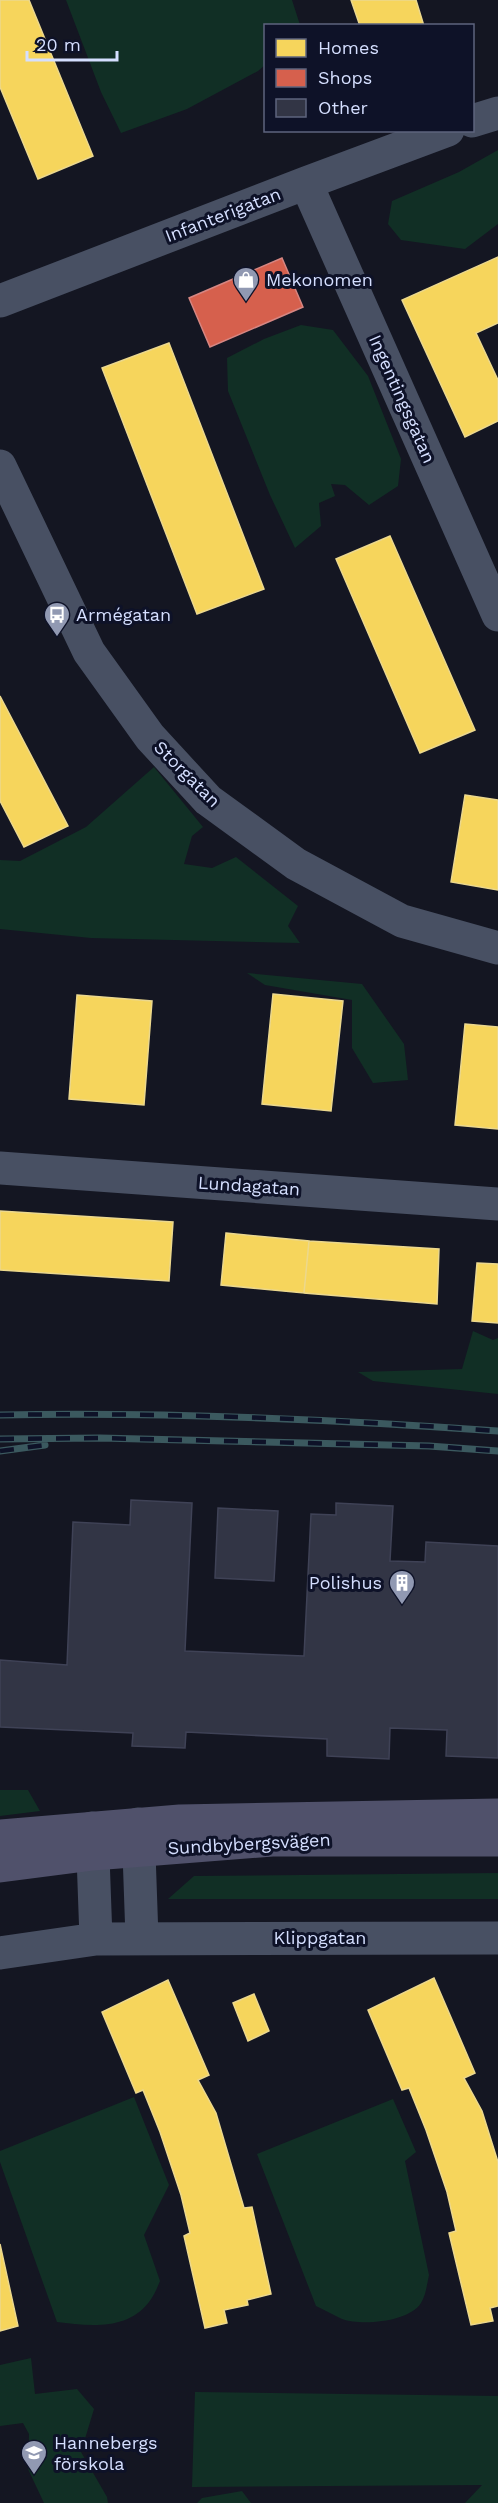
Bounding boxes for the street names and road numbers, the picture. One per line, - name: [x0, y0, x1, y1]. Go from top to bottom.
- street label: Infanterigatan: [162, 183, 284, 246]
- street label: Ingentingsgatan: [365, 331, 440, 466]
- street label: Storgatan: [150, 736, 225, 811]
- street label: Lundagatan: [197, 1171, 301, 1200]
- street label: Sundbybergsvägen: [167, 1829, 331, 1858]
- street label: Klippgatan: [274, 1927, 366, 1948]

